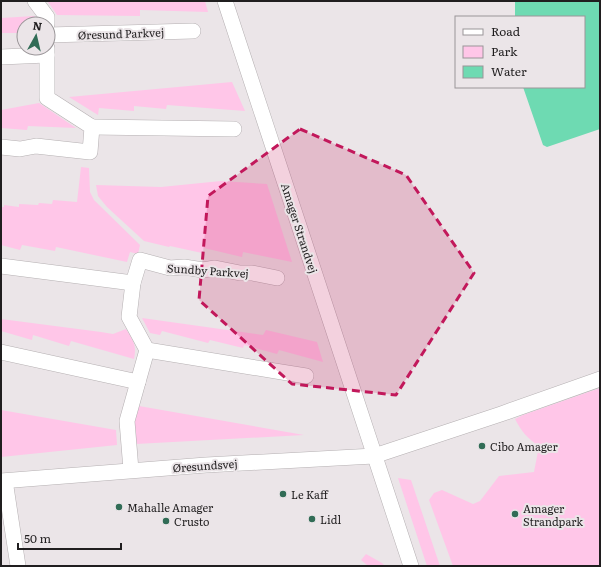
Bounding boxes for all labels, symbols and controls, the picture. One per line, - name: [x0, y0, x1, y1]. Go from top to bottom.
- north arrow: [16, 16, 56, 56]
- legend: [455, 16, 585, 88]
- text: N: [32, 17, 43, 34]
- text: Road: [491, 22, 521, 40]
- street label: Øresund Parkvej: [78, 23, 164, 43]
- text: Park: [491, 42, 518, 60]
- text: Water: [491, 62, 527, 80]
- street label: Amager Strandvej: [278, 181, 322, 275]
- street label: Sundby Parkvej: [167, 259, 249, 281]
- place label: Cibo Amager: [490, 438, 558, 454]
- marker: Cibo Amager: [477, 441, 487, 451]
- street label: Øresundsvej: [172, 455, 238, 475]
- place label: Le Kaff: [291, 486, 329, 502]
- marker: Le Kaff: [278, 489, 288, 499]
- place label: Mahalle Amager: [127, 499, 214, 515]
- place label: Amager Strandpark: [523, 500, 583, 529]
- marker: Mahalle Amager: [114, 502, 124, 512]
- marker: Amager Strandpark: [510, 509, 520, 519]
- place label: Lidl: [320, 511, 341, 527]
- place label: Crusto: [174, 513, 210, 529]
- marker: Lidl: [307, 514, 317, 524]
- marker: Crusto: [161, 516, 171, 526]
- scale bar: [18, 525, 121, 551]
- text: 50 m: [24, 529, 51, 547]

